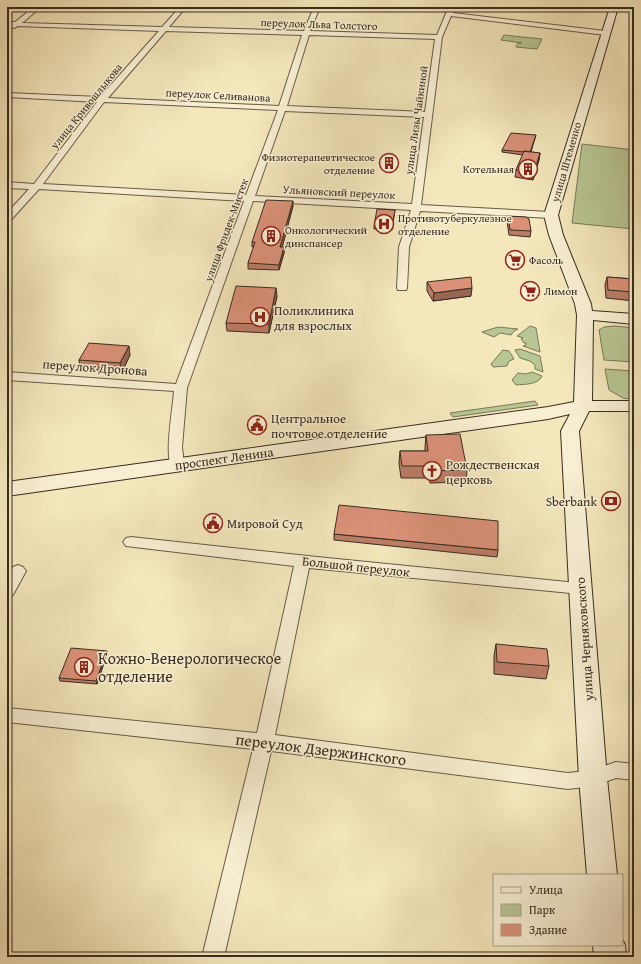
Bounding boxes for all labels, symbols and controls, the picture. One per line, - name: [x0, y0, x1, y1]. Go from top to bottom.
- street label: переулок Льва Толстого: [260, 14, 378, 34]
- street label: улица Кривошлыкова: [46, 59, 126, 153]
- street label: улица Лизы Чайкиной: [400, 64, 432, 177]
- street label: переулок Селиванова: [165, 84, 272, 106]
- street label: улица Штеменко: [547, 120, 585, 205]
- place label: Физиотерапевтическое отделение: [262, 149, 375, 178]
- building icon: Физиотерапевтическое отделение: [378, 152, 400, 174]
- building icon: Котельная: [517, 158, 539, 180]
- place label: Котельная: [463, 161, 514, 177]
- street label: улица Фридек-Мистек: [200, 176, 252, 285]
- street label: Ульяновский переулок: [282, 181, 396, 203]
- place label: Противотуберкулезное отделение: [398, 210, 512, 239]
- hospital icon: Противотуберкулезное отделение: [373, 213, 395, 235]
- place label: Онкологический динспансер: [285, 222, 368, 251]
- building icon: Онкологический динспансер: [260, 225, 282, 247]
- supermarket icon: Фасоль: [504, 249, 526, 271]
- place label: Фасоль: [529, 252, 563, 268]
- supermarket icon: Лимон: [519, 280, 541, 302]
- place label: Лимон: [544, 283, 578, 299]
- place label: Поликлиника для взрослых: [274, 301, 355, 335]
- hospital icon: Поликлиника для взрослых: [249, 306, 271, 328]
- street label: переулок Дронова: [42, 354, 149, 381]
- place label: Центральное почтовое отделение: [271, 409, 387, 443]
- public building icon: Центральное почтовое отделение: [246, 414, 268, 436]
- street label: проспект Ленина: [173, 442, 275, 475]
- place label: Рождественская церковь: [446, 455, 540, 489]
- church icon: Рождественская церковь: [421, 460, 443, 482]
- bank icon: Sberbank: [600, 490, 622, 512]
- place label: Sberbank: [546, 492, 597, 511]
- public building icon: Мировой Суд: [202, 512, 224, 534]
- place label: Мировой Суд: [227, 514, 303, 533]
- street label: Большой переулок: [301, 551, 411, 582]
- street label: улица Черняховского: [571, 576, 598, 703]
- place label: Кожно-Венерологическое отделение: [98, 646, 281, 688]
- building icon: Кожно-Венерологическое отделение: [73, 656, 95, 678]
- street label: переулок Дзержинского: [234, 727, 408, 771]
- legend: [493, 874, 623, 946]
- text: Улица: [529, 881, 563, 898]
- text: Парк: [529, 901, 556, 918]
- text: Здание: [529, 921, 568, 938]

